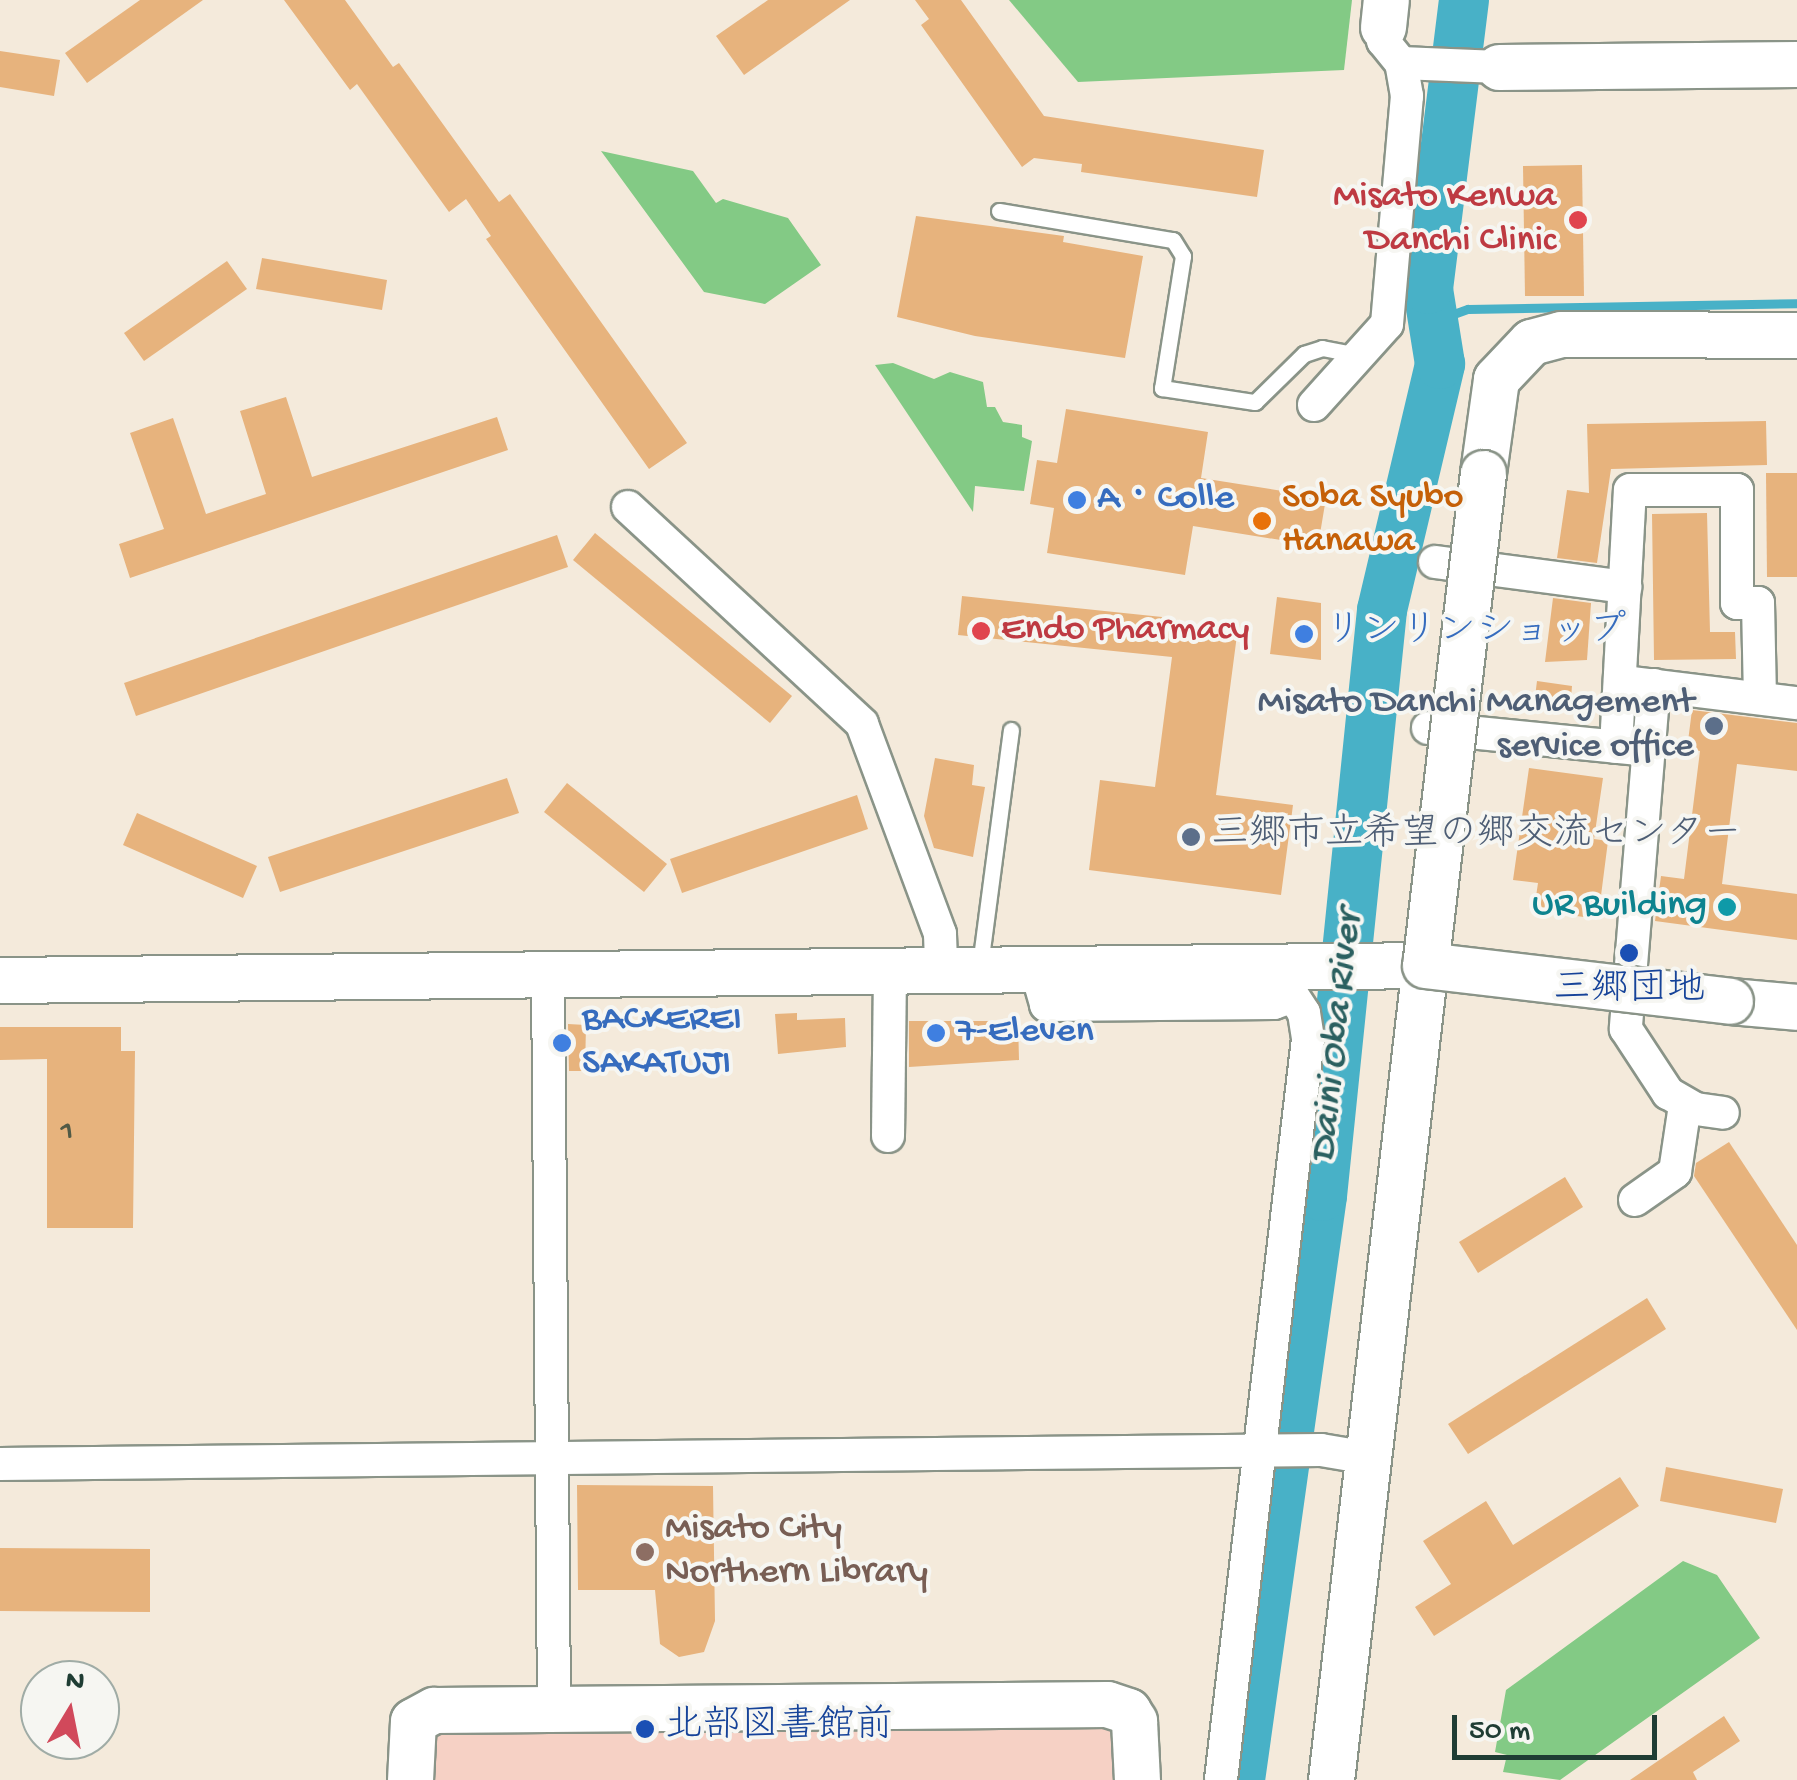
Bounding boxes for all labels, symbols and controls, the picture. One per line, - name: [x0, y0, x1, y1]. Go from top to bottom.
- place label: Misato Kenwa Danchi Clinic: [1333, 175, 1556, 264]
- marker: Misato Kenwa Danchi Clinic: [1565, 207, 1591, 233]
- place label: Soba Syubo Hanawa: [1282, 476, 1463, 566]
- place label: A・Colle: [1097, 477, 1234, 523]
- marker: A・Colle: [1066, 489, 1088, 511]
- marker: Soba Syubo Hanawa: [1251, 510, 1273, 532]
- place label: Endo Pharmacy: [1001, 608, 1249, 654]
- place label: リンリンショップ: [1324, 611, 1628, 657]
- marker: Endo Pharmacy: [970, 620, 992, 642]
- marker: リンリンショップ: [1293, 623, 1315, 645]
- place label: Misato Danchi Management service office: [1258, 681, 1694, 771]
- marker: Misato Danchi Management service office: [1703, 715, 1725, 737]
- place label: 三郷市立希望の郷交流センター: [1211, 814, 1743, 860]
- marker: 三郷市立希望の郷交流センター: [1180, 826, 1202, 848]
- place label: UR Building: [1532, 884, 1707, 930]
- marker: UR Building: [1716, 896, 1738, 918]
- water label: Daini Oba River: [1301, 909, 1375, 1165]
- marker: 三郷団地: [1618, 942, 1640, 964]
- place label: 三郷団地: [1553, 969, 1705, 1015]
- place label: BACKEREI SAKATUJI: [582, 998, 742, 1088]
- place label: 7-Eleven: [956, 1010, 1094, 1056]
- marker: 7-Eleven: [925, 1022, 947, 1044]
- marker: BACKEREI SAKATUJI: [551, 1032, 573, 1054]
- house number: 1: [61, 1114, 73, 1152]
- place label: Misato City Northern Library: [665, 1507, 928, 1596]
- marker: Misato City Northern Library: [634, 1541, 656, 1563]
- north arrow: [20, 1660, 120, 1760]
- text: N: [63, 1664, 87, 1700]
- scale bar: [1457, 1695, 1662, 1757]
- place label: 北部図書館前: [665, 1706, 893, 1752]
- text: 50 m: [1469, 1715, 1530, 1750]
- marker: 北部図書館前: [634, 1718, 656, 1740]

